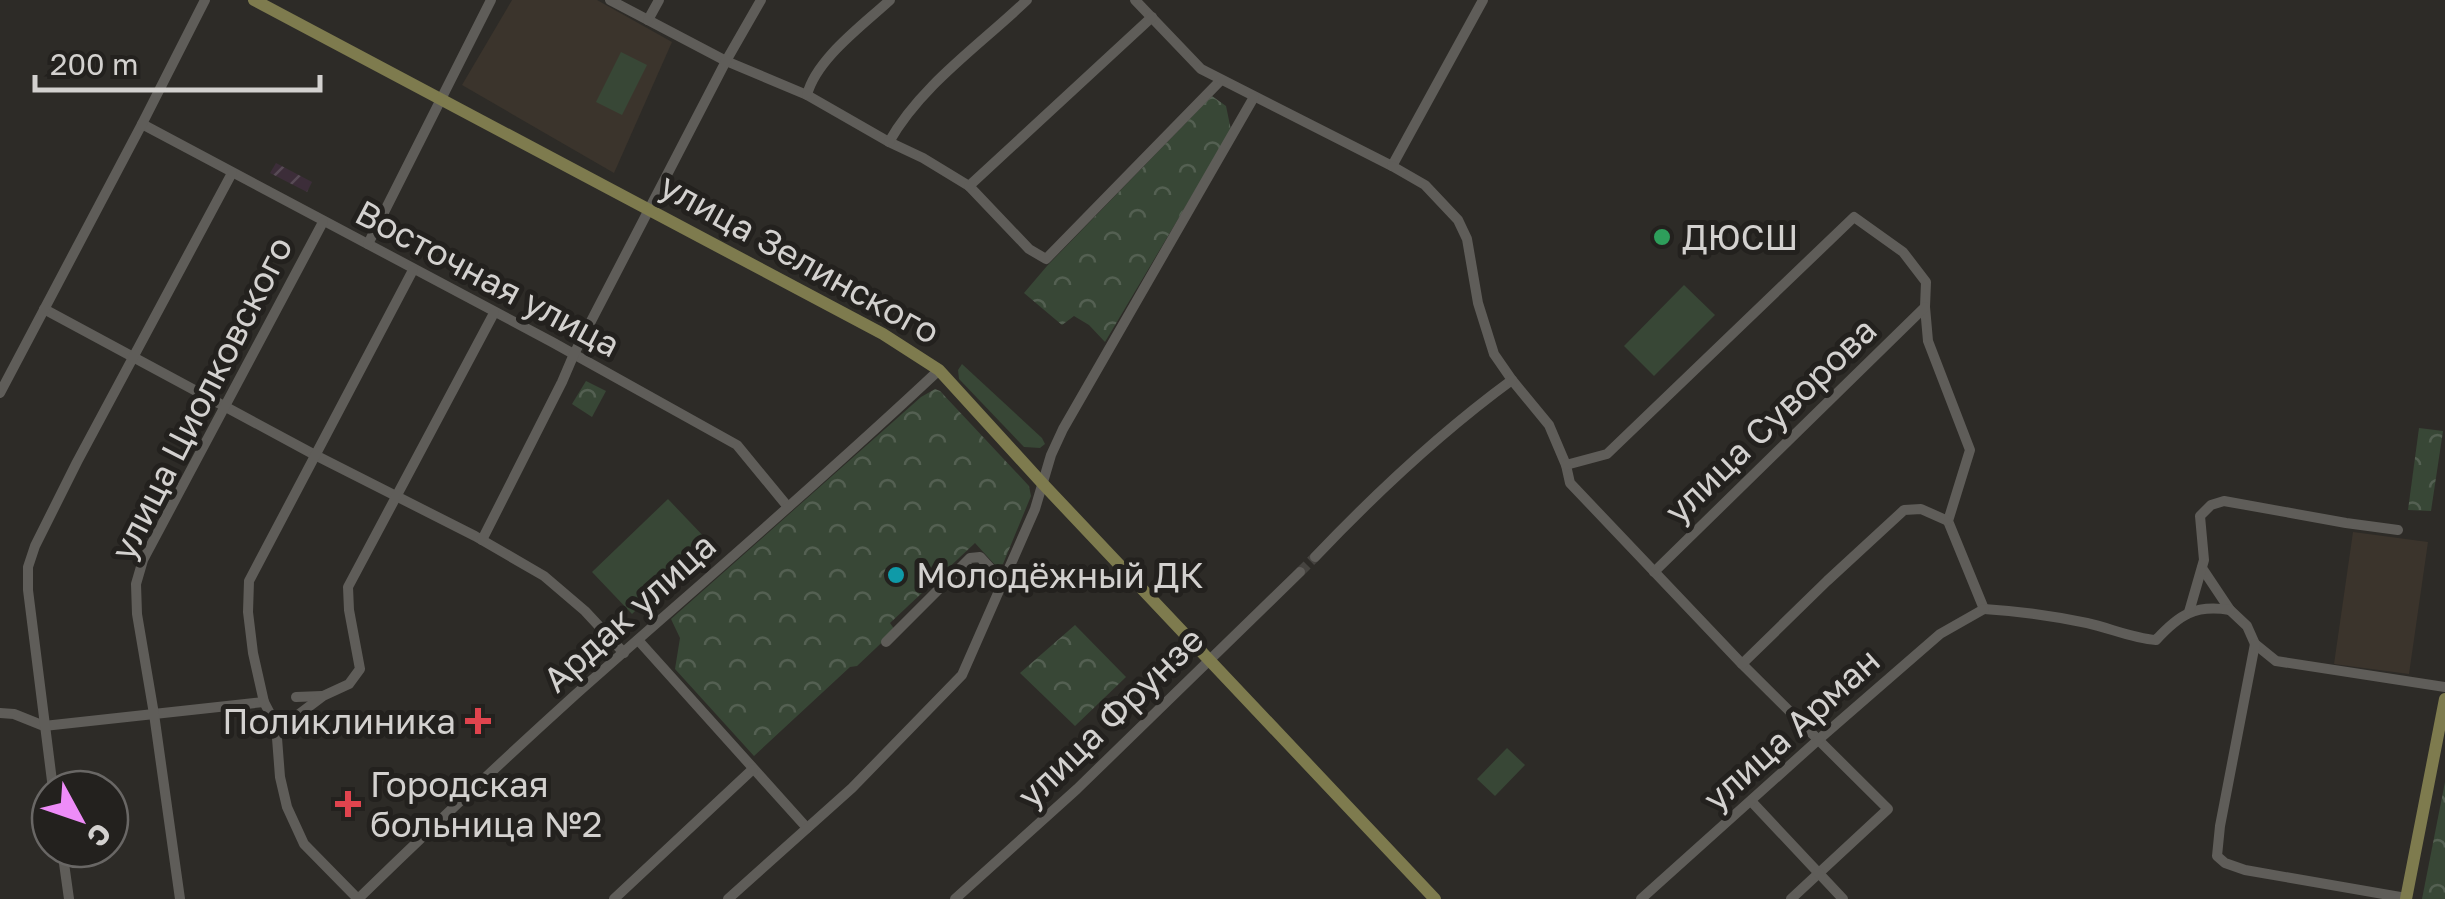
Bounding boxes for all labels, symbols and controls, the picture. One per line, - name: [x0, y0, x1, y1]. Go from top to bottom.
- scale bar: [35, 30, 320, 92]
- text: 200 m: [50, 46, 139, 82]
- street label: улица Зелинского: [653, 164, 947, 352]
- street label: Восточная улица: [349, 191, 627, 365]
- place label: ДЮСШ: [1682, 216, 1799, 258]
- marker: ДЮСШ: [1651, 226, 1673, 248]
- street label: улица Циолковского: [101, 229, 301, 567]
- street label: улица Суворова: [1656, 308, 1884, 532]
- street label: Ардак улица: [534, 524, 724, 700]
- place label: Молодёжный ДК: [916, 554, 1204, 596]
- marker: Молодёжный ДК: [885, 564, 907, 586]
- street label: улица Фрунзе: [1008, 618, 1212, 816]
- street label: улица Арман: [1694, 639, 1888, 819]
- place label: Поликлиника: [222, 700, 456, 742]
- marker: Поликлиника: [465, 708, 491, 734]
- place label: Городская больница №2: [370, 763, 602, 845]
- north arrow: [30, 769, 130, 869]
- marker: Городская больница №2: [335, 791, 361, 817]
- text: С: [81, 817, 119, 854]

